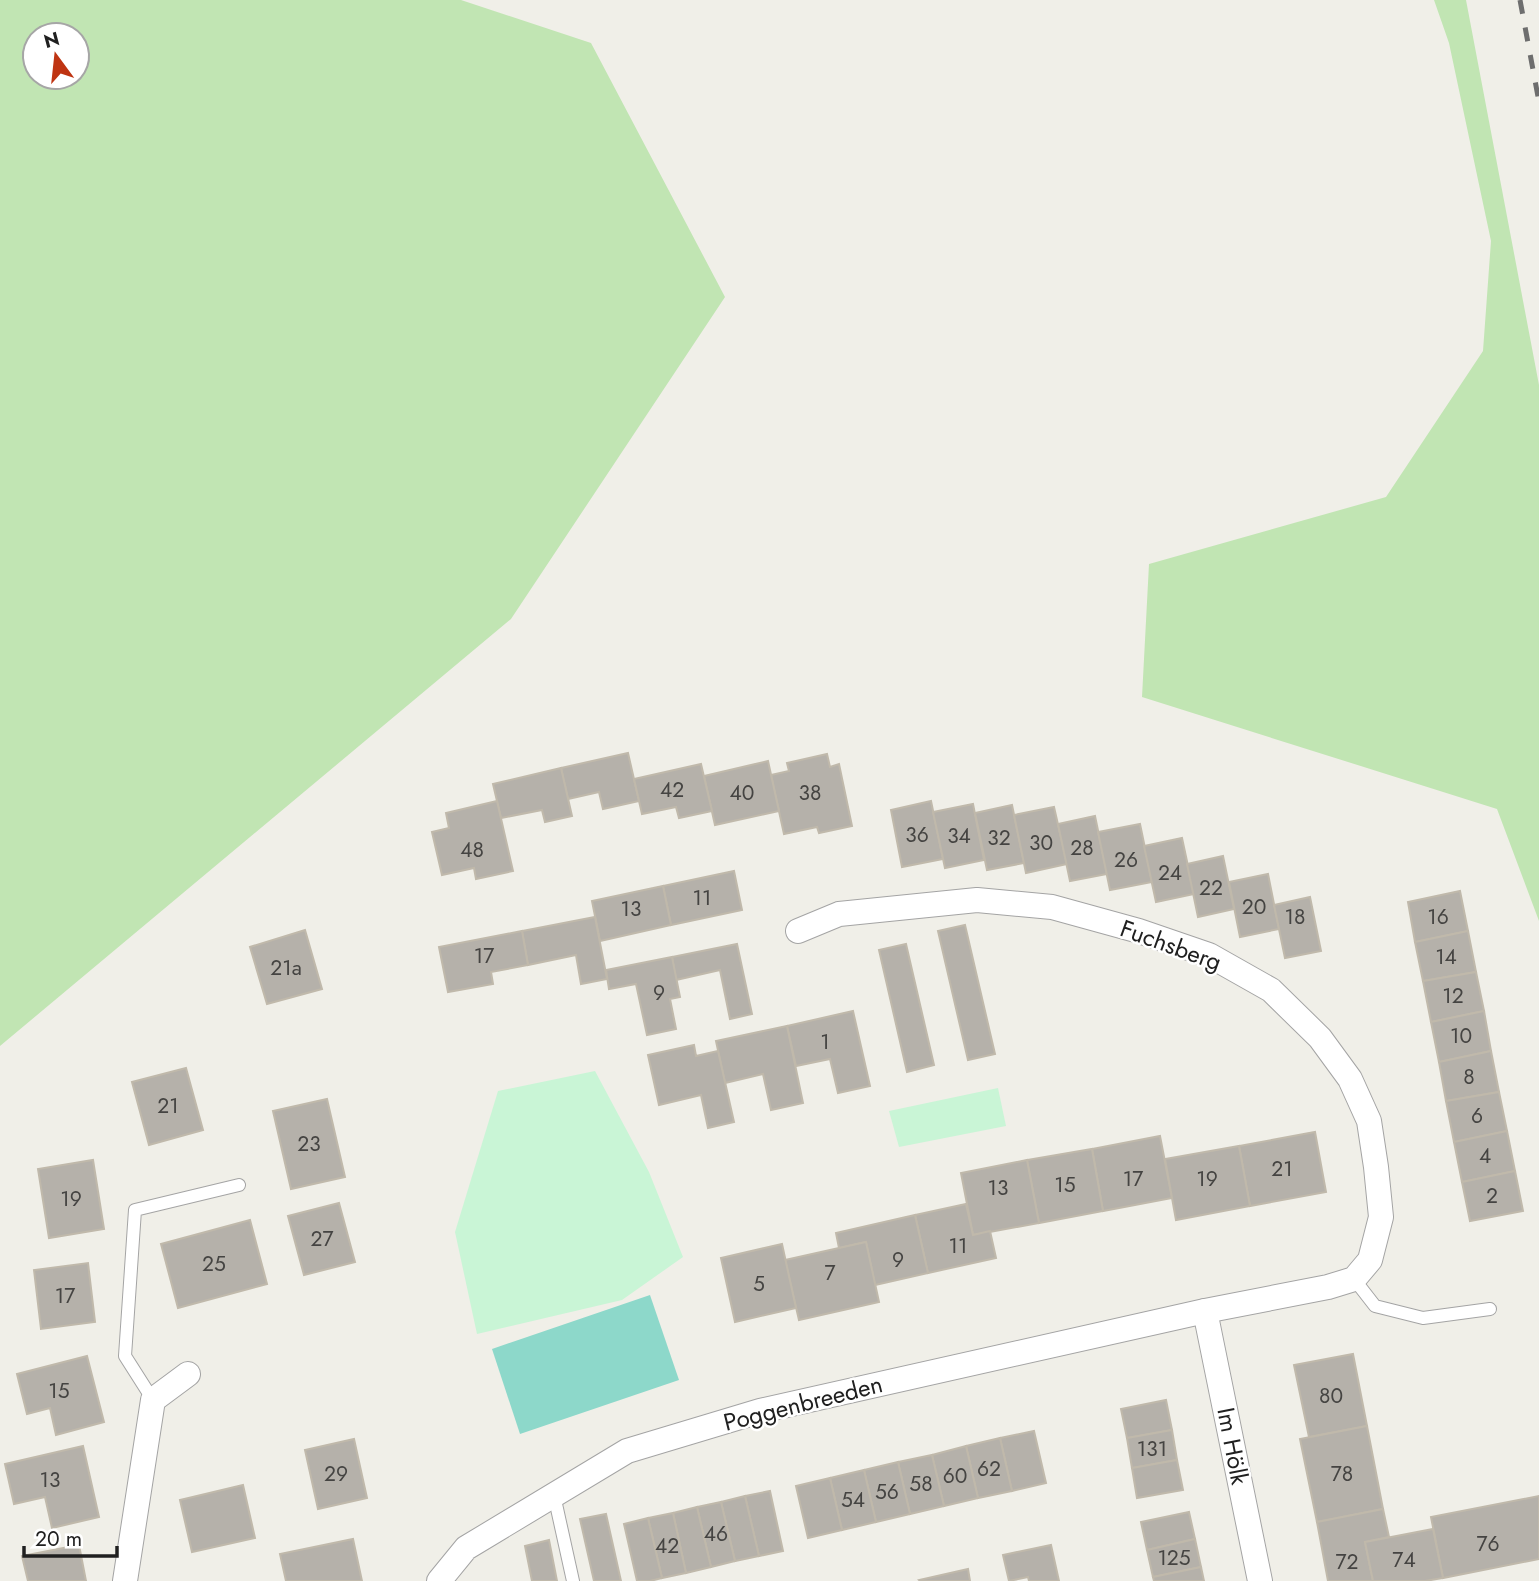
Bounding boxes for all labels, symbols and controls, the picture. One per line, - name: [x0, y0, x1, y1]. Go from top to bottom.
- north arrow: [21, 21, 91, 91]
- text: N: [41, 25, 63, 55]
- house number: 42: [660, 775, 684, 805]
- house number: 40: [730, 778, 754, 808]
- house number: 38: [799, 778, 821, 808]
- house number: 36: [905, 820, 929, 850]
- house number: 34: [947, 821, 971, 851]
- house number: 32: [987, 823, 1011, 853]
- house number: 30: [1029, 828, 1053, 858]
- house number: 28: [1070, 833, 1094, 863]
- house number: 48: [460, 835, 484, 865]
- house number: 26: [1114, 845, 1138, 875]
- house number: 24: [1158, 858, 1182, 888]
- house number: 22: [1199, 873, 1223, 903]
- house number: 11: [693, 883, 711, 913]
- house number: 20: [1242, 892, 1266, 922]
- house number: 13: [621, 894, 641, 924]
- house number: 18: [1285, 902, 1305, 932]
- house number: 16: [1427, 902, 1449, 932]
- street label: Fuchsberg: [1115, 911, 1227, 979]
- house number: 17: [474, 941, 494, 971]
- house number: 14: [1435, 942, 1457, 972]
- house number: 21a: [270, 953, 302, 983]
- house number: 9: [653, 978, 665, 1008]
- house number: 12: [1442, 981, 1464, 1011]
- house number: 10: [1450, 1021, 1472, 1051]
- house number: 1: [820, 1027, 830, 1057]
- house number: 8: [1463, 1062, 1475, 1092]
- house number: 21: [157, 1091, 179, 1121]
- house number: 6: [1471, 1101, 1483, 1131]
- house number: 23: [297, 1129, 321, 1159]
- house number: 4: [1479, 1141, 1491, 1171]
- house number: 21: [1271, 1154, 1293, 1184]
- house number: 17: [1123, 1164, 1143, 1194]
- house number: 19: [1196, 1164, 1218, 1194]
- house number: 15: [1054, 1170, 1076, 1200]
- house number: 13: [988, 1173, 1008, 1203]
- house number: 2: [1486, 1181, 1498, 1211]
- house number: 19: [60, 1184, 82, 1214]
- house number: 27: [311, 1224, 333, 1254]
- house number: 11: [949, 1231, 967, 1261]
- house number: 9: [892, 1245, 904, 1275]
- house number: 25: [202, 1249, 226, 1279]
- house number: 7: [824, 1258, 836, 1288]
- house number: 5: [753, 1269, 765, 1299]
- house number: 17: [55, 1281, 75, 1311]
- street label: Poggenbreeden: [720, 1366, 886, 1440]
- house number: 15: [48, 1376, 70, 1406]
- house number: 80: [1319, 1381, 1343, 1411]
- street label: Im Hölk: [1208, 1404, 1258, 1488]
- house number: 131: [1137, 1434, 1167, 1464]
- house number: 62: [977, 1454, 1001, 1484]
- house number: 29: [324, 1459, 348, 1489]
- house number: 78: [1331, 1459, 1353, 1489]
- house number: 60: [943, 1461, 967, 1491]
- house number: 13: [40, 1465, 60, 1495]
- house number: 58: [909, 1469, 933, 1499]
- house number: 56: [875, 1477, 899, 1507]
- house number: 54: [841, 1485, 865, 1515]
- scale bar: [24, 1514, 117, 1558]
- house number: 46: [704, 1519, 728, 1549]
- text: 20 m: [35, 1524, 82, 1554]
- house number: 76: [1476, 1529, 1500, 1559]
- house number: 42: [655, 1531, 679, 1561]
- house number: 125: [1157, 1543, 1191, 1573]
- house number: 74: [1392, 1545, 1416, 1575]
- house number: 72: [1336, 1547, 1358, 1577]

